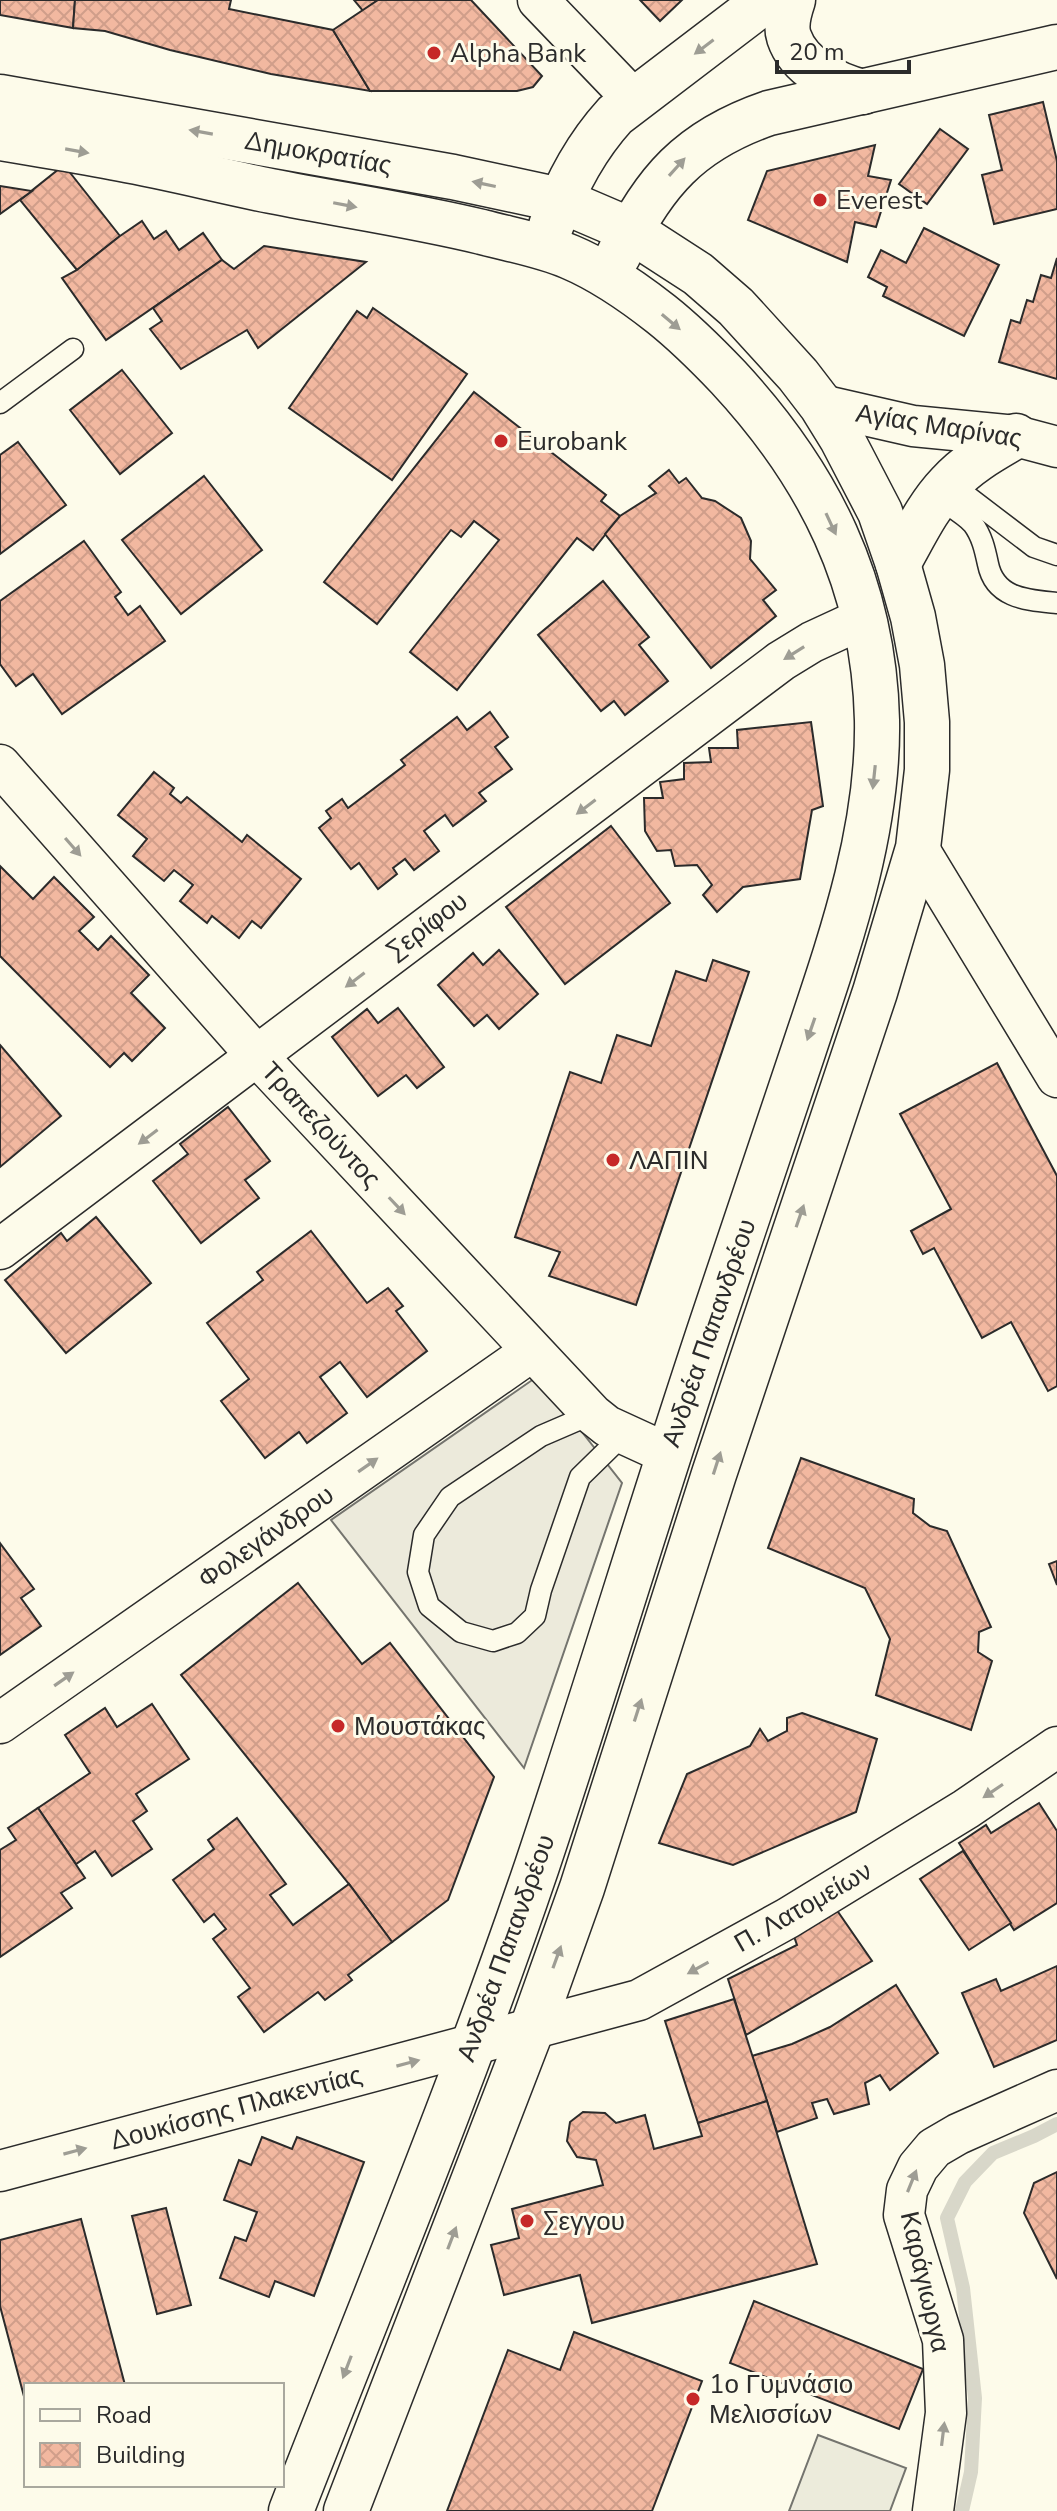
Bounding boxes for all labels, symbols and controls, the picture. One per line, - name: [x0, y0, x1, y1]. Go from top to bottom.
- scale bar: [777, 24, 909, 74]
- place label: Alpha Bank: [450, 36, 587, 71]
- text: 20 m: [789, 36, 845, 68]
- one-way arrow: [694, 39, 714, 55]
- marker: Alpha Bank: [425, 44, 443, 62]
- street label: Δημοκρατίας: [242, 123, 394, 183]
- one-way arrow: [188, 126, 213, 138]
- one-way arrow: [65, 145, 90, 158]
- one-way arrow: [668, 158, 685, 178]
- one-way arrow: [471, 177, 496, 190]
- place label: Everest: [836, 183, 923, 218]
- marker: Everest: [811, 191, 829, 209]
- one-way arrow: [333, 200, 358, 212]
- one-way arrow: [660, 313, 680, 330]
- street label: Αγίας Μαρίνας: [853, 396, 1025, 456]
- place label: Eurobank: [517, 424, 628, 459]
- marker: Eurobank: [492, 432, 510, 450]
- one-way arrow: [824, 512, 838, 536]
- one-way arrow: [784, 645, 805, 660]
- one-way arrow: [867, 765, 880, 790]
- one-way arrow: [575, 799, 596, 815]
- one-way arrow: [64, 837, 82, 856]
- street label: Σερίφου: [379, 884, 475, 968]
- one-way arrow: [344, 972, 366, 988]
- one-way arrow: [804, 1017, 816, 1041]
- street label: Τραπεζούντος: [253, 1054, 389, 1196]
- one-way arrow: [137, 1128, 158, 1144]
- place label: ΛΑΠΙΝ: [629, 1143, 709, 1178]
- marker: ΛΑΠΙΝ: [604, 1151, 622, 1169]
- one-way arrow: [388, 1197, 406, 1216]
- one-way arrow: [794, 1204, 807, 1228]
- street label: Ανδρέα Παπανδρέου: [654, 1214, 764, 1452]
- one-way arrow: [712, 1450, 724, 1474]
- one-way arrow: [358, 1458, 379, 1473]
- street label: Φολεγάνδρου: [191, 1477, 341, 1597]
- one-way arrow: [53, 1672, 74, 1687]
- one-way arrow: [633, 1698, 645, 1722]
- place label: Μουστάκας: [354, 1709, 486, 1744]
- marker: Μουστάκας: [329, 1717, 347, 1735]
- one-way arrow: [982, 1783, 1003, 1798]
- street label: Ανδρέα Παπανδρέου: [449, 1830, 563, 2066]
- street label: Π. Λατομείων: [728, 1853, 878, 1961]
- one-way arrow: [551, 1945, 564, 1969]
- one-way arrow: [686, 1961, 709, 1975]
- one-way arrow: [395, 2056, 420, 2068]
- street label: Δουκίσσης Πλακεντίας: [106, 2057, 366, 2159]
- one-way arrow: [63, 2144, 88, 2156]
- one-way arrow: [906, 2169, 919, 2193]
- place label: Σεγγου: [543, 2204, 625, 2239]
- street label: Καράγιωργα: [892, 2208, 958, 2356]
- marker: Σεγγου: [518, 2212, 536, 2230]
- one-way arrow: [446, 2226, 459, 2250]
- one-way arrow: [340, 2355, 353, 2379]
- place label: 1ο Γυμνάσιο Μελισσίων: [709, 2367, 853, 2432]
- legend: [24, 2383, 284, 2487]
- marker: 1ο Γυμνάσιο Μελισσίων: [684, 2390, 702, 2408]
- text: Road: [96, 2399, 152, 2431]
- one-way arrow: [937, 2421, 950, 2446]
- text: Building: [96, 2439, 186, 2471]

